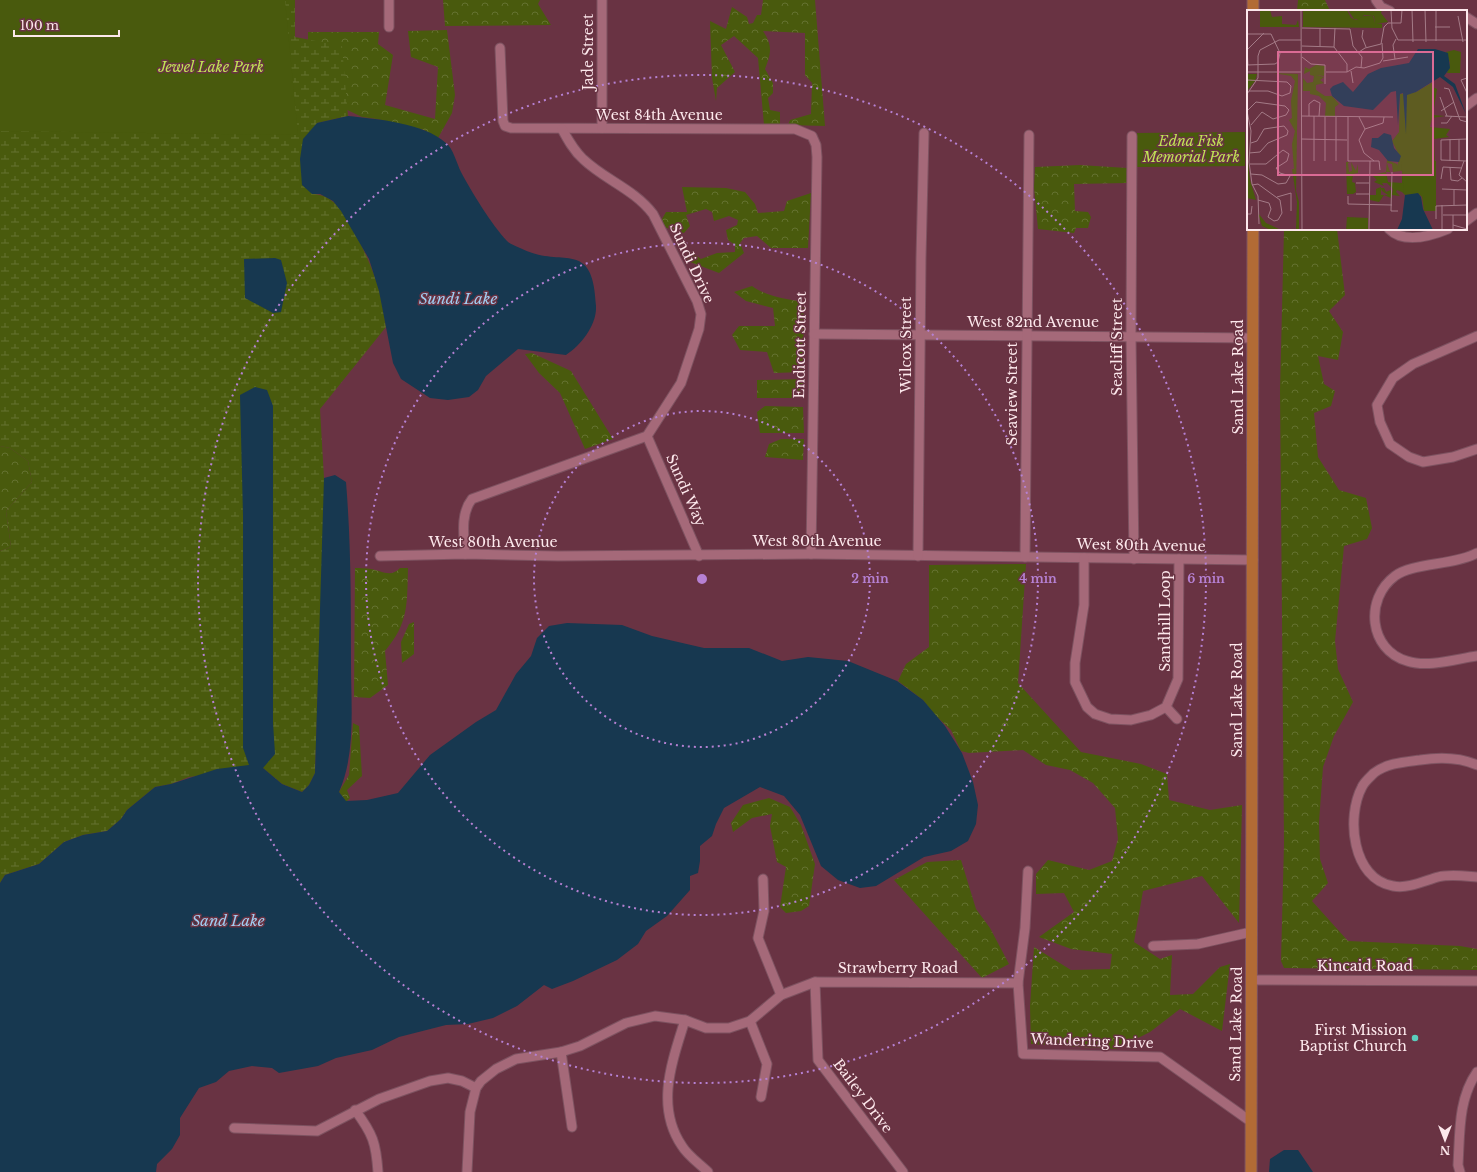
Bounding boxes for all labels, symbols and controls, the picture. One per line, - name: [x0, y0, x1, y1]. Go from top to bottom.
- inset map: [1247, 10, 1467, 230]
- scale bar: [14, 12, 119, 38]
- street label: Jade Street: [579, 13, 597, 92]
- text: 100 m: [20, 18, 59, 33]
- park label: Jewel Lake Park: [157, 58, 264, 76]
- street label: West 84th Avenue: [594, 106, 723, 124]
- park label: Edna Fisk Memorial Park: [1141, 132, 1240, 166]
- street label: Sundi Drive: [666, 220, 718, 306]
- water label: Sundi Lake: [419, 289, 497, 308]
- street label: Endicott Street: [790, 290, 810, 399]
- street label: Wilcox Street: [897, 296, 915, 394]
- street label: Seacliff Street: [1108, 297, 1126, 396]
- street label: West 82nd Avenue: [966, 313, 1099, 331]
- street label: Sand Lake Road: [1229, 319, 1247, 435]
- street label: Seaview Street: [1003, 342, 1021, 446]
- street label: Sundi Way: [662, 451, 710, 529]
- street label: West 80th Avenue: [751, 532, 882, 550]
- street label: West 80th Avenue: [427, 533, 558, 551]
- street label: West 80th Avenue: [1075, 535, 1206, 555]
- street label: Sandhill Loop: [1156, 570, 1174, 672]
- text: 2 min: [851, 571, 889, 586]
- text: 4 min: [1019, 571, 1057, 586]
- text: 6 min: [1187, 571, 1225, 586]
- centre of rings: [695, 572, 709, 586]
- street label: Sand Lake Road: [1228, 642, 1246, 758]
- water label: Sand Lake: [191, 911, 265, 930]
- street label: Kincaid Road: [1317, 957, 1414, 975]
- street label: Strawberry Road: [838, 959, 959, 977]
- street label: Sand Lake Road: [1226, 966, 1246, 1082]
- place label: First Mission Baptist Church: [1299, 1021, 1407, 1055]
- street label: Wandering Drive: [1029, 1030, 1154, 1052]
- marker: First Mission Baptist Church: [1410, 1033, 1420, 1043]
- street label: Bailey Drive: [829, 1055, 897, 1137]
- north arrow: [1425, 1120, 1465, 1160]
- text: N: [1439, 1143, 1450, 1157]

